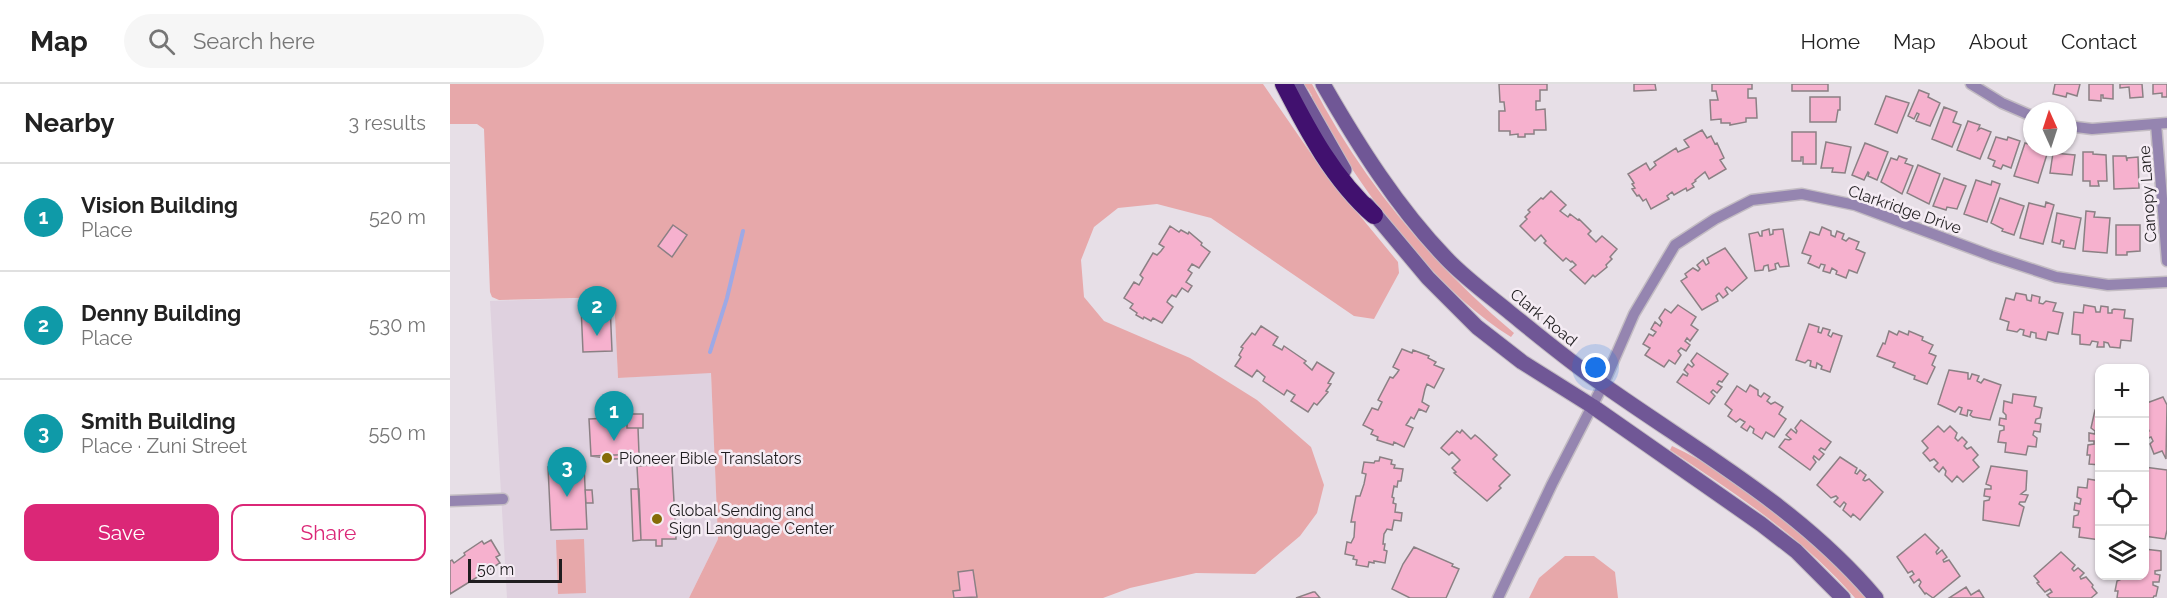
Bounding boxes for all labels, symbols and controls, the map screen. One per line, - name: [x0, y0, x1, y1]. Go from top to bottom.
- search box: [124, 14, 544, 68]
- text: Map: [30, 25, 88, 58]
- icon: search: [145, 25, 178, 58]
- text: Search here: [193, 28, 315, 54]
- text: Home: [1801, 29, 1860, 54]
- text: Map: [1893, 29, 1936, 54]
- text: About: [1969, 29, 2028, 54]
- text: Contact: [2061, 29, 2137, 54]
- north arrow: [2023, 102, 2077, 156]
- text: Nearby: [24, 108, 114, 138]
- text: 3 results: [348, 111, 426, 135]
- street label: Canopy Lane: [2135, 145, 2160, 243]
- street label: Clarkridge Drive: [1846, 181, 1964, 238]
- text: Vision Building: [81, 192, 238, 218]
- text: 1: [39, 205, 48, 229]
- text: 520 m: [369, 205, 426, 229]
- text: Place: [81, 218, 132, 242]
- street label: Clark Road: [1506, 285, 1581, 350]
- pin: 2: [578, 286, 616, 336]
- text: Denny Building: [81, 300, 241, 326]
- text: 2: [38, 313, 49, 337]
- text: 530 m: [369, 313, 426, 337]
- text: Place: [81, 326, 132, 350]
- your location: [1581, 353, 1610, 382]
- map controls: [2095, 364, 2149, 580]
- button: +: [2095, 364, 2149, 418]
- pin: 1: [594, 392, 634, 441]
- text: Smith Building: [81, 408, 236, 434]
- button: −: [2095, 418, 2149, 472]
- text: 3: [38, 421, 49, 445]
- text: 550 m: [368, 421, 426, 445]
- text: Place · Zuni Street: [81, 434, 247, 458]
- pin: 3: [548, 448, 586, 497]
- place label: Pioneer Bible Translators: [619, 449, 802, 468]
- marker: Pioneer Bible Translators: [600, 451, 614, 465]
- button: locate: [2095, 472, 2149, 526]
- place label: Global Sending and Sign Language Center: [669, 501, 835, 538]
- button: Save: [24, 504, 219, 561]
- button: Share: [231, 504, 426, 561]
- marker: Global Sending and Sign Language Center: [650, 512, 664, 526]
- button: layers: [2095, 526, 2149, 580]
- scale bar: [468, 556, 562, 584]
- text: 50 m: [477, 560, 514, 579]

